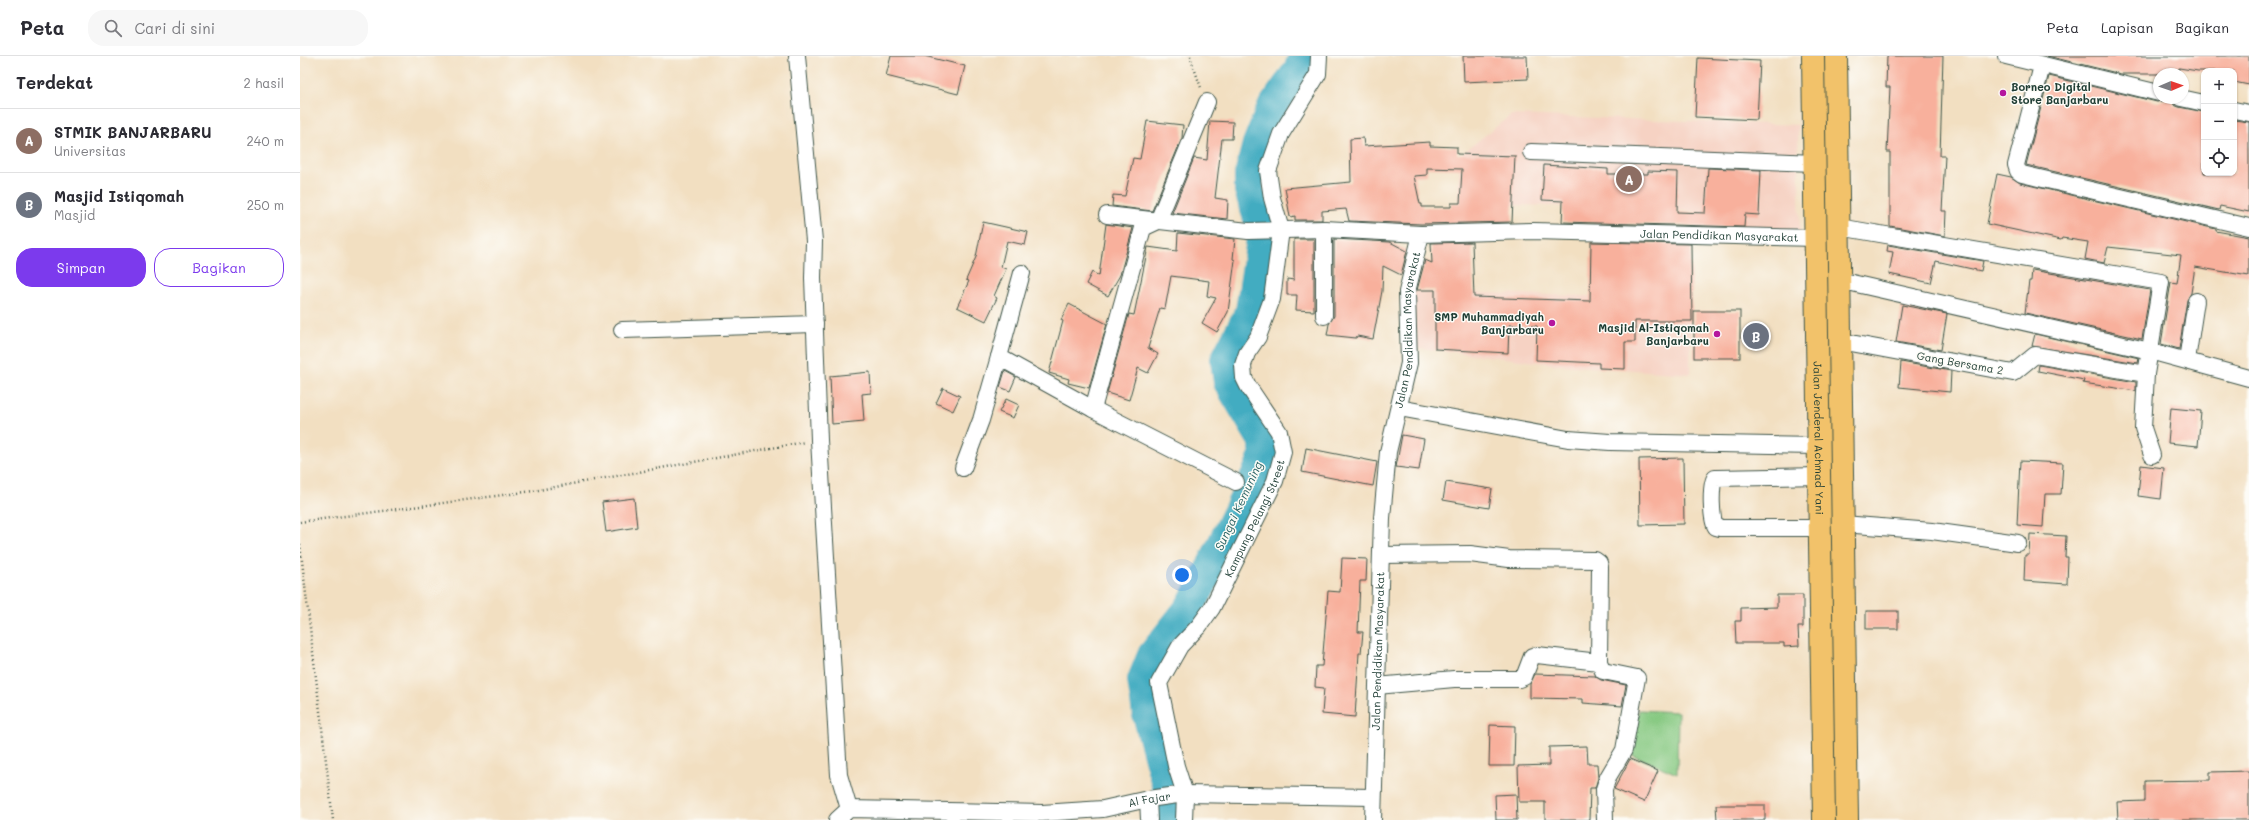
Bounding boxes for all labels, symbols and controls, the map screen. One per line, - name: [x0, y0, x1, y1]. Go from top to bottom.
- search box: [88, 10, 368, 46]
- text: Peta: [20, 15, 64, 40]
- icon: search: [102, 17, 124, 39]
- text: Cari di sini: [134, 18, 215, 38]
- text: Peta: [2047, 18, 2079, 37]
- text: Lapisan: [2101, 18, 2153, 37]
- text: Bagikan: [2175, 18, 2229, 37]
- north arrow: [2153, 68, 2189, 104]
- map controls: [2201, 68, 2237, 176]
- button: +: [2201, 68, 2237, 104]
- text: Terdekat: [16, 71, 93, 93]
- text: 2 hasil: [244, 74, 284, 91]
- place label: Borneo Digital Store Banjarbaru: [2011, 79, 2109, 107]
- marker: Borneo Digital Store Banjarbaru: [1998, 88, 2008, 98]
- button: −: [2201, 104, 2237, 140]
- text: STMIK BANJARBARU: [54, 122, 212, 142]
- text: A: [24, 132, 34, 149]
- text: 240 m: [247, 132, 284, 149]
- button: locate: [2201, 140, 2237, 176]
- text: Universitas: [54, 142, 126, 159]
- pin: A: [1616, 164, 1642, 194]
- text: Masjid Istiqomah: [54, 186, 184, 206]
- text: B: [25, 196, 33, 213]
- text: 250 m: [247, 196, 284, 213]
- text: Masjid: [54, 206, 95, 223]
- street label: Jalan Pendidikan Masyarakat: [1640, 226, 1799, 245]
- button: Simpan: [16, 248, 146, 287]
- button: Bagikan: [154, 248, 284, 287]
- street label: Jalan Pendidikan Masyarakat: [1391, 250, 1424, 409]
- place label: SMP Muhammadiyah Banjarbaru: [1434, 309, 1544, 337]
- marker: SMP Muhammadiyah Banjarbaru: [1547, 318, 1557, 328]
- place label: Masjid Al-Istiqomah Banjarbaru: [1598, 320, 1709, 348]
- pin: B: [1743, 321, 1769, 351]
- marker: Masjid Al-Istiqomah Banjarbaru: [1712, 329, 1722, 339]
- street label: Gang Bersama 2: [1916, 348, 2005, 378]
- street label: Jalan Jenderal Achmad Yani: [1810, 361, 1828, 515]
- street label: Kampung Pelangi Street: [1220, 457, 1288, 580]
- water label: Sungai Kemuning: [1210, 458, 1266, 553]
- your location: [1172, 565, 1192, 585]
- street label: Jalan Pendidikan Masyarakat: [1368, 571, 1387, 730]
- street label: Al Fajar: [1127, 788, 1172, 810]

